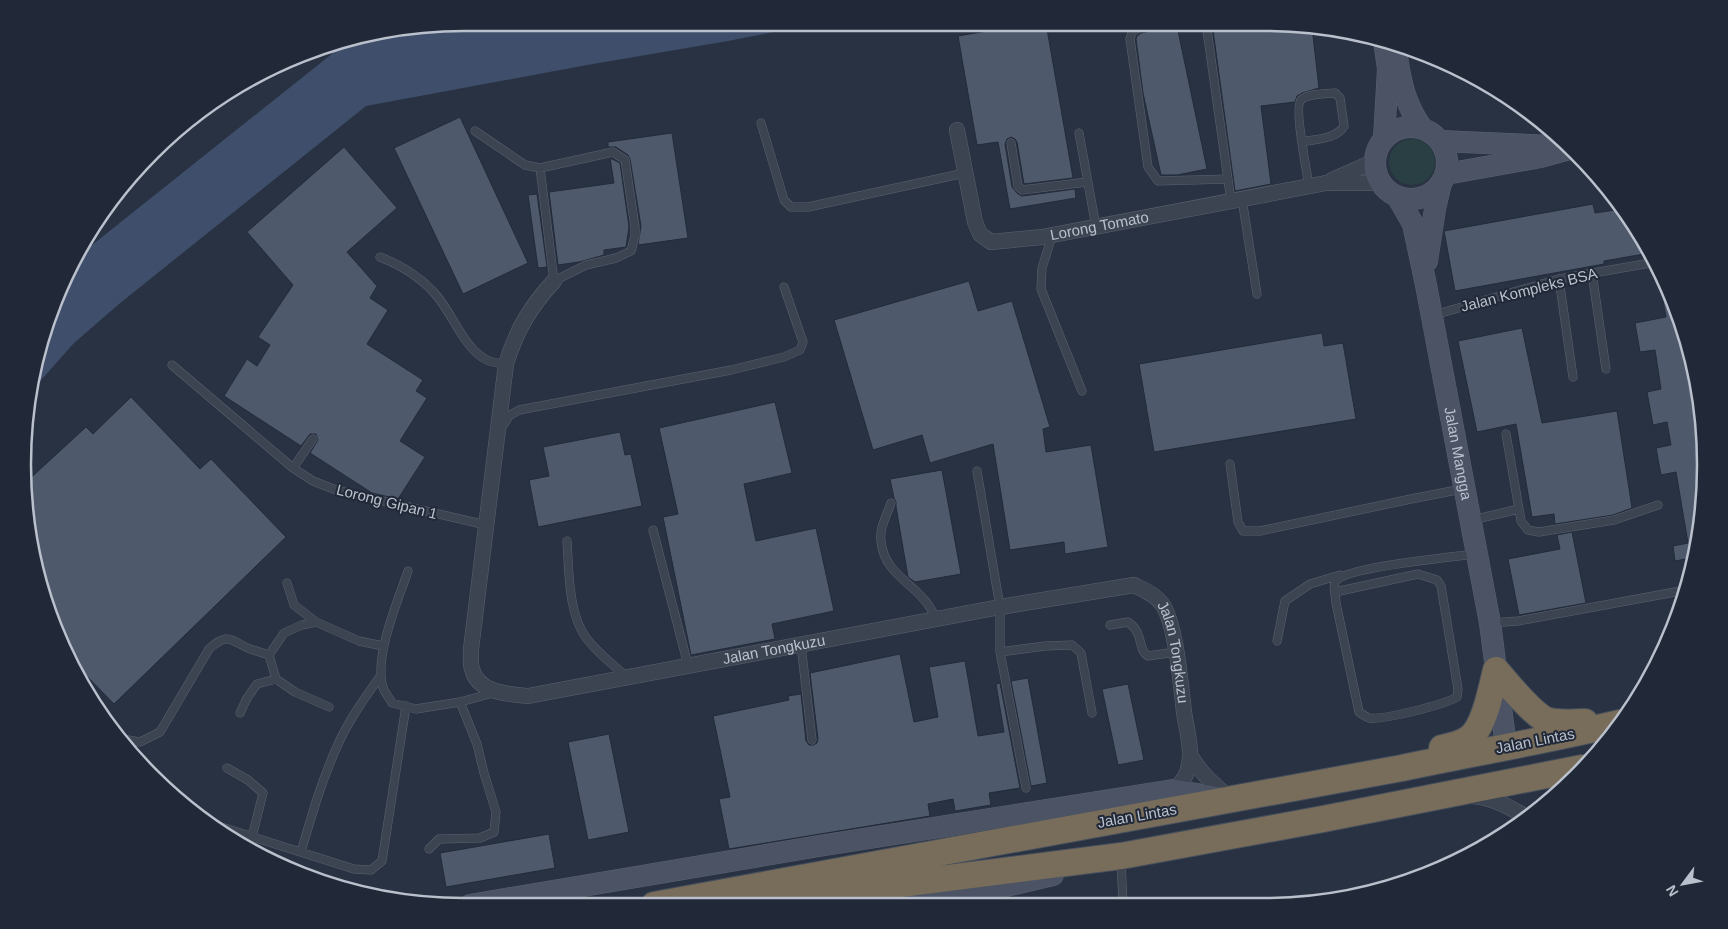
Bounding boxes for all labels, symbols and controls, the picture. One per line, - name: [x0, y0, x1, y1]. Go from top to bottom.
- street label: Lorong Tomato: [1049, 208, 1150, 243]
- street label: Jalan Kompleks BSA: [1459, 264, 1599, 315]
- street label: Jalan Mangga: [1441, 405, 1476, 502]
- street label: Lorong Gipan 1: [335, 481, 439, 522]
- street label: Jalan Tongkuzu: [1154, 597, 1192, 704]
- street label: Jalan Tongkuzu: [721, 631, 826, 667]
- street label: Jalan Lintas: [1494, 725, 1576, 756]
- street label: Jalan Lintas: [1096, 800, 1178, 831]
- north arrow: [1658, 859, 1708, 909]
- text: N: [1663, 882, 1681, 899]

